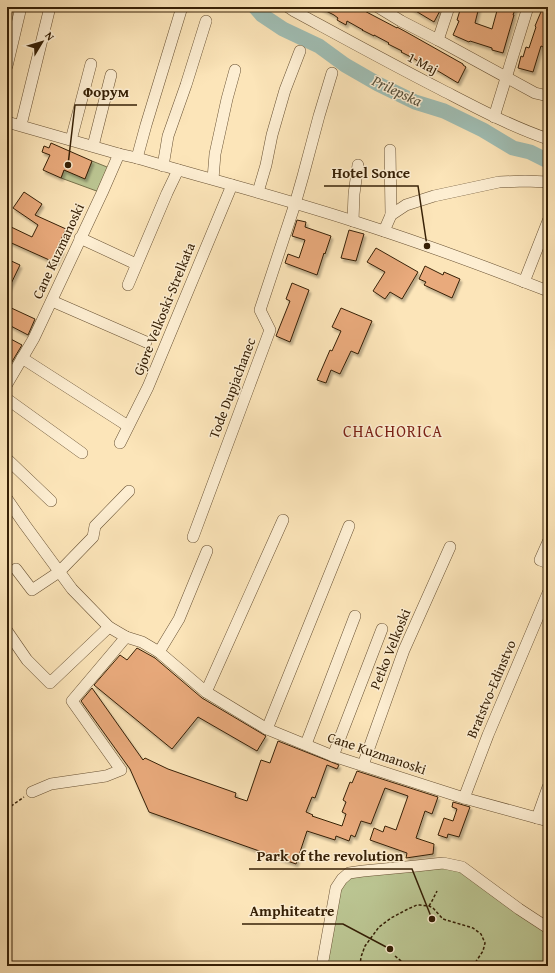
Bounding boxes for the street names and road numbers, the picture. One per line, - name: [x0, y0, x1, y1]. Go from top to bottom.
- street label: 1 Maj: [404, 47, 442, 79]
- street label: Cane Kuzmanoski: [27, 200, 89, 302]
- street label: Gjore Velkoski-Strelkata: [128, 239, 200, 378]
- street label: Tode Dupjachanec: [204, 335, 260, 441]
- street label: Petko Velkoski: [365, 606, 415, 692]
- street label: Bratstvo-Edinstvo: [461, 637, 521, 741]
- street label: Cane Kuzmanoski: [325, 727, 429, 779]

